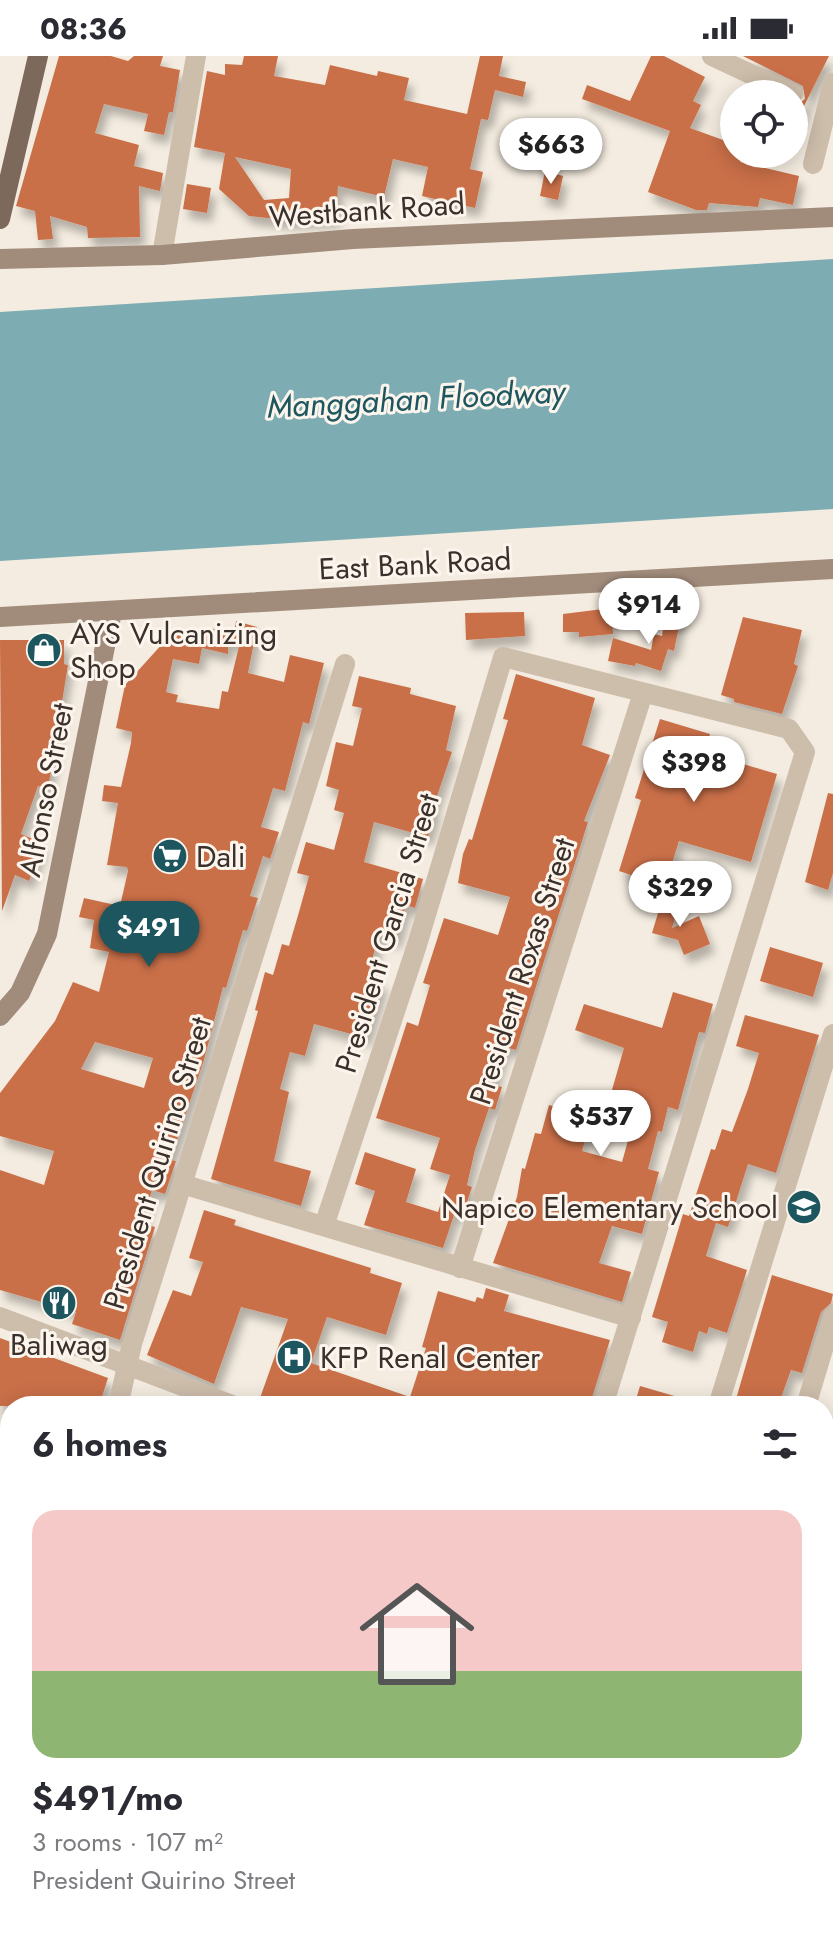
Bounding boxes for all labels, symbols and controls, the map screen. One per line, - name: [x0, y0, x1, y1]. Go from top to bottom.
- text: 08:36: [40, 7, 127, 50]
- map controls: [720, 80, 808, 168]
- button: locate: [720, 80, 808, 168]
- pin: $663: [504, 118, 598, 186]
- text: $663: [517, 125, 585, 163]
- street label: Westbank Road: [268, 182, 466, 238]
- water label: Manggahan Floodway: [266, 368, 569, 430]
- street label: East Bank Road: [317, 537, 513, 591]
- pin: $914: [602, 578, 696, 646]
- text: $914: [617, 585, 681, 623]
- place label: AYS Vulcanizing Shop: [70, 612, 277, 689]
- shop icon: AYS Vulcanizing Shop: [25, 631, 63, 669]
- street label: Alfonso Street: [8, 699, 84, 881]
- pin: $398: [647, 736, 741, 804]
- text: $398: [661, 743, 727, 781]
- street label: President Garcia Street: [324, 787, 450, 1078]
- street label: President Roxas Street: [459, 831, 586, 1110]
- place label: Dali: [196, 835, 246, 878]
- supermarket icon: Dali: [151, 837, 189, 875]
- pin: $329: [633, 861, 727, 929]
- text: $329: [647, 868, 713, 906]
- pin: $491: [102, 901, 196, 969]
- text: $491: [117, 908, 181, 946]
- street label: President Quirino Street: [92, 1011, 222, 1314]
- pin: $537: [554, 1090, 648, 1158]
- text: $537: [569, 1097, 633, 1135]
- place label: Napico Elementary School: [441, 1186, 778, 1229]
- school or university icon: Napico Elementary School: [785, 1188, 823, 1226]
- restaurant icon: Baliwag: [40, 1284, 78, 1322]
- place label: Baliwag: [10, 1323, 108, 1366]
- place label: KFP Renal Center: [320, 1336, 541, 1379]
- hospital icon: KFP Renal Center: [275, 1338, 313, 1376]
- text: 6 homes: [32, 1420, 167, 1469]
- icon: filters: [758, 1422, 802, 1466]
- icon: home: [345, 1562, 489, 1706]
- text: $491/mo: [32, 1774, 183, 1823]
- text: 3 rooms · 107 m²: [32, 1823, 223, 1861]
- text: President Quirino Street: [32, 1861, 295, 1899]

